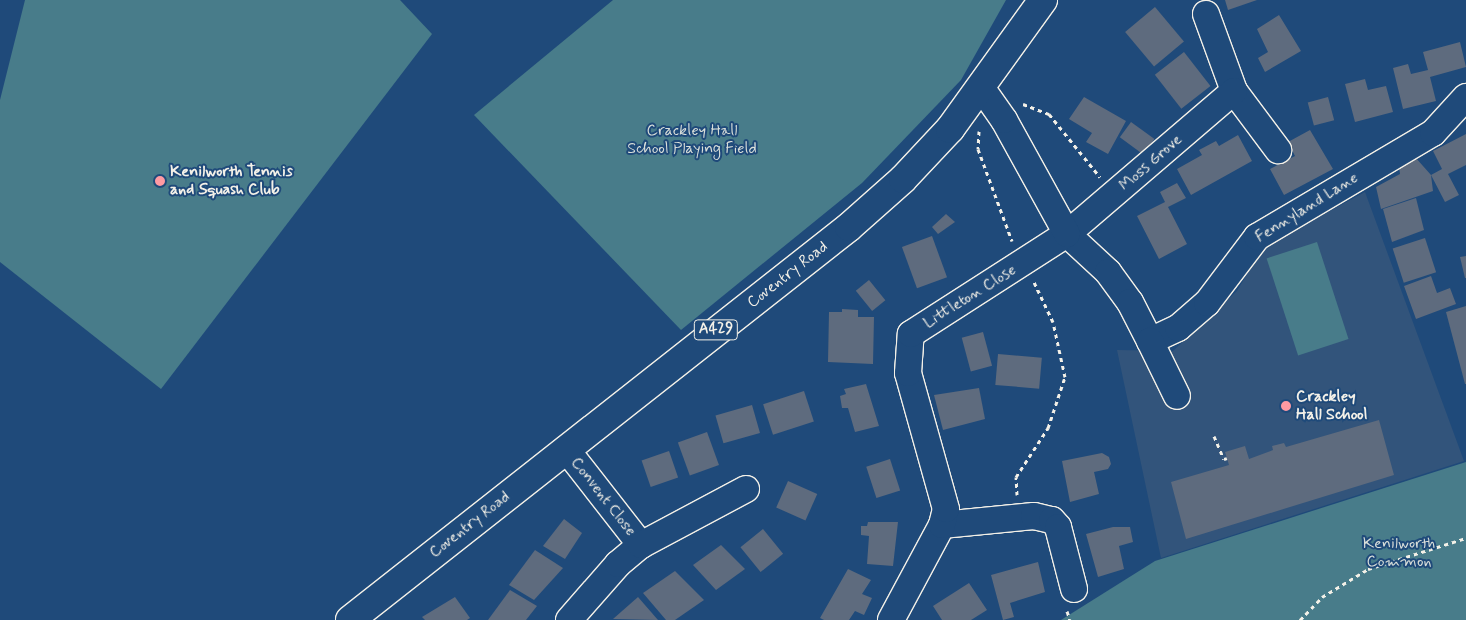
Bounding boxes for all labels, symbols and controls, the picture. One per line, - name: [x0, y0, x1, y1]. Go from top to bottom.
- park label: Crackley Hall School Playing Field: [627, 121, 757, 159]
- street label: Moss Grove: [1116, 131, 1186, 195]
- place label: Kenilworth Tennis and Squash Club: [170, 162, 293, 200]
- street label: Fennyland Lane: [1253, 169, 1361, 247]
- marker: Kenilworth Tennis and Squash Club: [154, 175, 166, 187]
- street label: Coventry Road: [744, 238, 832, 312]
- street label: Littleton Close: [920, 261, 1020, 333]
- road number: A429: [694, 318, 738, 342]
- place label: Crackley Hall School: [1296, 387, 1368, 425]
- marker: Crackley Hall School: [1280, 400, 1292, 412]
- street label: Convent Close: [566, 454, 640, 540]
- street label: Coventry Road: [426, 488, 514, 562]
- park label: Kenilworth Common: [1363, 534, 1435, 572]

